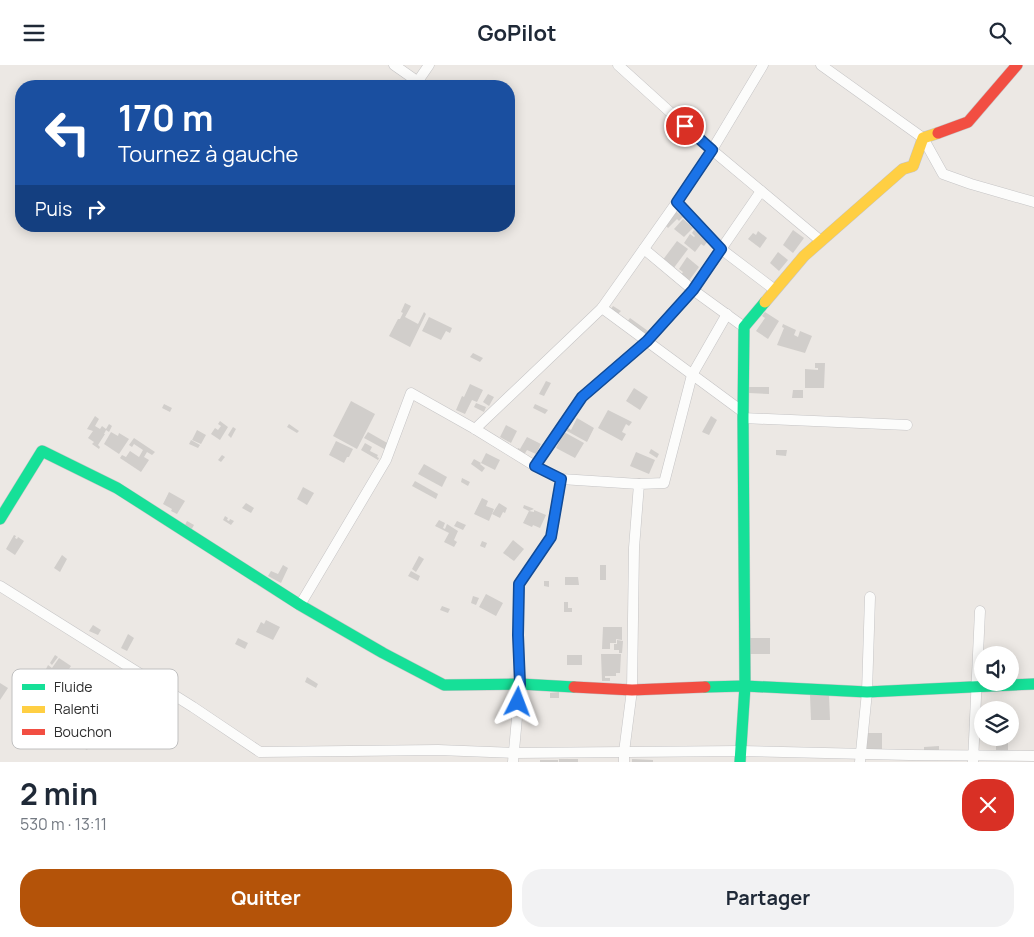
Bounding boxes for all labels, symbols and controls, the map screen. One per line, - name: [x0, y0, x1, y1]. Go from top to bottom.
- text: GoPilot: [477, 18, 557, 48]
- icon: menu: [20, 19, 48, 47]
- icon: search: [986, 19, 1014, 47]
- text: 170 m: [118, 94, 214, 142]
- icon: left: [35, 100, 100, 165]
- pin: [664, 105, 706, 147]
- icon: arrive: [671, 112, 699, 140]
- text: Tournez à gauche: [118, 139, 298, 169]
- icon: right: [82, 195, 110, 223]
- text: Puis: [35, 196, 72, 222]
- map controls: [974, 646, 1019, 746]
- button: sound: [974, 646, 1019, 691]
- legend: [12, 669, 178, 749]
- position arrow: [491, 675, 543, 727]
- text: Fluide: [54, 677, 92, 696]
- text: Ralenti: [54, 699, 99, 718]
- button: layers: [974, 701, 1019, 746]
- text: Bouchon: [54, 722, 112, 741]
- text: 2 min: [20, 773, 98, 814]
- button: close: [962, 779, 1014, 831]
- text: 530 m · 13:11: [20, 813, 107, 835]
- button: Quitter: [20, 869, 512, 927]
- button: Partager: [522, 869, 1014, 927]

